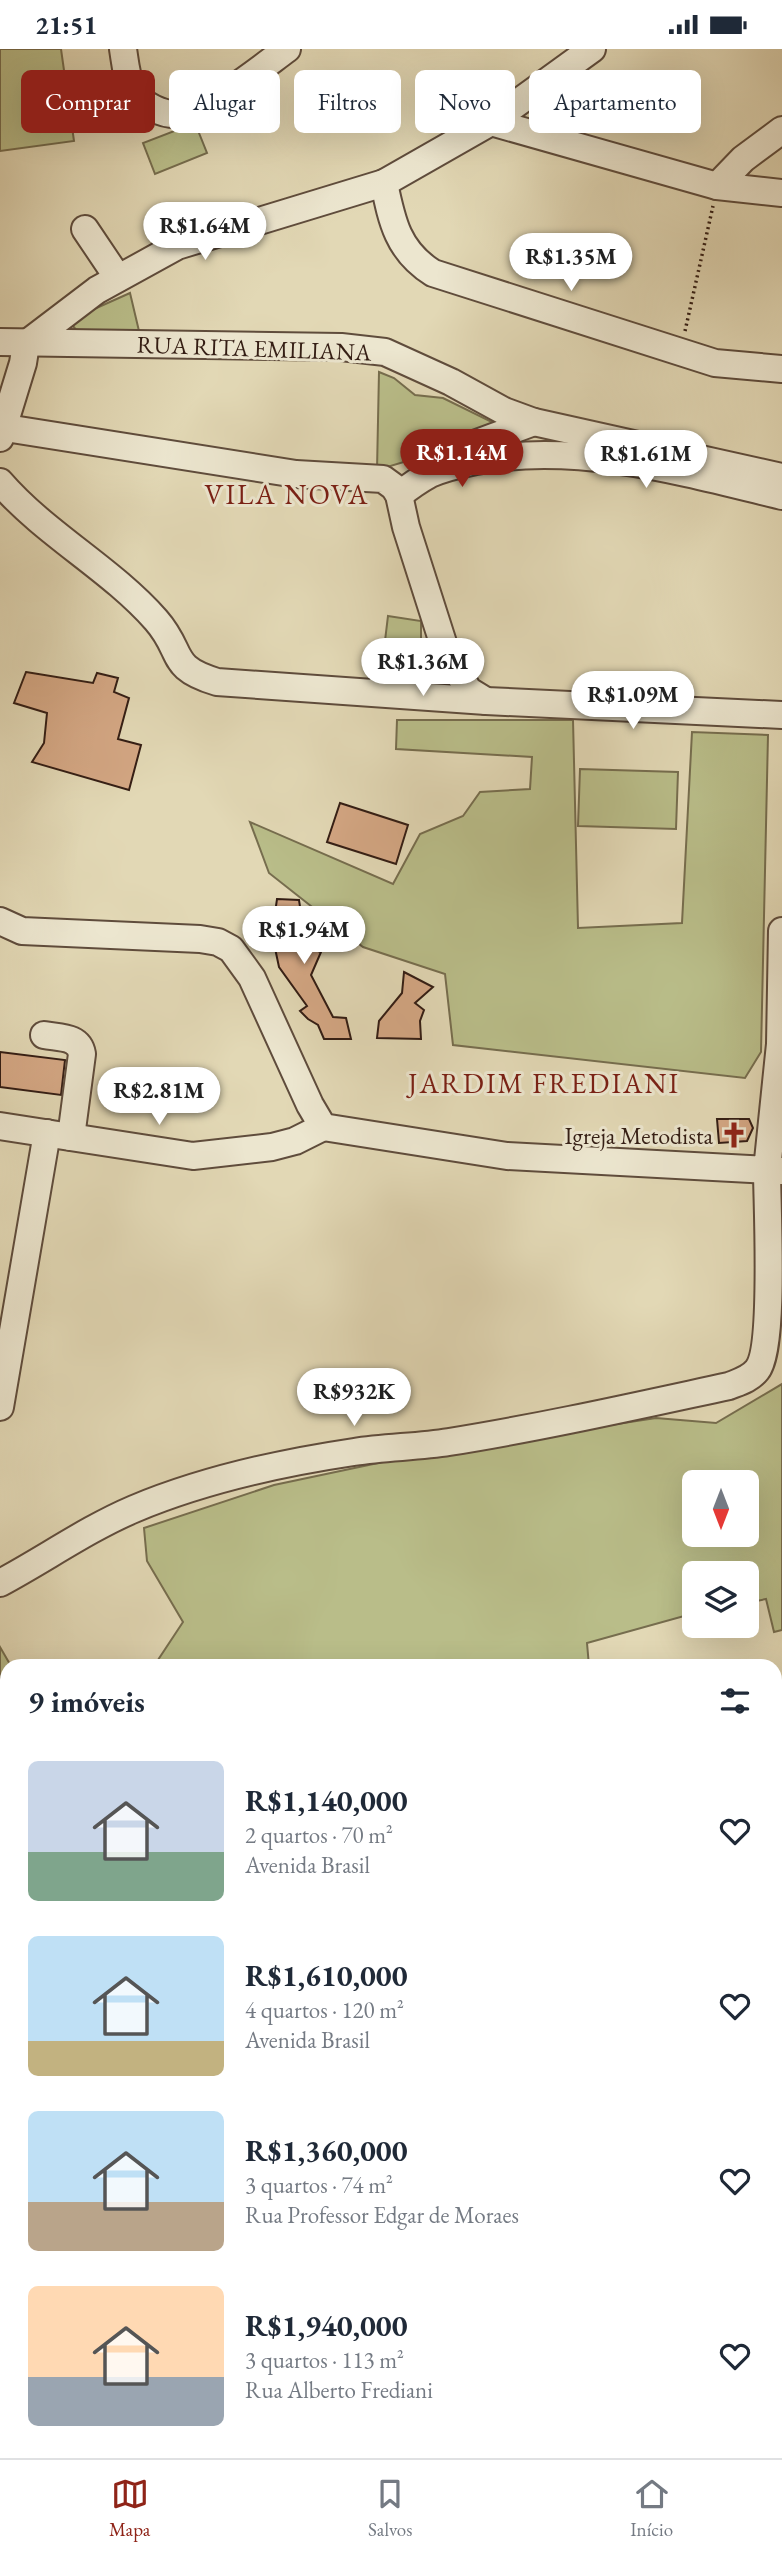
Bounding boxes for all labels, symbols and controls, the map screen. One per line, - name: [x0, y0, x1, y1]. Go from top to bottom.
- text: 21:51: [35, 8, 97, 42]
- chip: Comprar: [21, 70, 155, 133]
- chip: Alugar: [169, 70, 280, 133]
- chip: Filtros: [294, 70, 401, 133]
- chip: Novo: [415, 70, 515, 133]
- chip: Apartamento: [529, 70, 701, 133]
- pin: R$1.64M: [140, 203, 270, 262]
- text: R$1.64M: [159, 210, 251, 240]
- pin: R$1.35M: [506, 233, 636, 293]
- text: R$1.35M: [525, 241, 617, 271]
- street label: RUA RITA EMILIANA: [136, 328, 372, 368]
- pin: R$1.14M: [397, 429, 527, 489]
- pin: R$1.61M: [581, 431, 711, 490]
- text: R$1.14M: [416, 437, 508, 467]
- text: R$1.61M: [600, 438, 692, 468]
- district label: VILA NOVA: [205, 476, 369, 512]
- pin: R$1.36M: [358, 639, 488, 698]
- text: R$1.36M: [377, 646, 469, 676]
- pin: R$1.09M: [568, 671, 698, 731]
- text: R$1.09M: [587, 679, 679, 709]
- pin: R$1.94M: [239, 907, 369, 966]
- text: R$1.94M: [258, 914, 350, 944]
- district label: JARDIM FREDIANI: [406, 1065, 680, 1101]
- pin: R$2.81M: [94, 1067, 224, 1127]
- text: R$2.81M: [113, 1075, 205, 1105]
- place label: Igreja Metodista: [564, 1120, 713, 1151]
- church icon: Igreja Metodista: [719, 1120, 749, 1150]
- pin: R$932K: [297, 1369, 411, 1428]
- text: R$932K: [313, 1376, 395, 1406]
- north arrow: [682, 1470, 760, 1547]
- map controls: [682, 1470, 759, 1638]
- button: layers: [682, 1561, 759, 1638]
- text: 9 imóveis: [28, 1682, 145, 1721]
- icon: filters: [716, 1682, 754, 1720]
- text: R$1,140,000: [245, 1781, 408, 1820]
- icon: home: [84, 1789, 168, 1873]
- icon: heart: [716, 1812, 754, 1850]
- text: 2 quartos · 70 m²: [245, 1820, 393, 1850]
- text: Avenida Brasil: [245, 1850, 370, 1880]
- text: R$1,610,000: [245, 1956, 408, 1995]
- icon: home: [84, 1964, 168, 2048]
- icon: heart: [716, 1987, 754, 2025]
- text: 4 quartos · 120 m²: [245, 1995, 404, 2025]
- text: Avenida Brasil: [245, 2025, 370, 2055]
- text: R$1,360,000: [245, 2131, 408, 2170]
- icon: home: [84, 2139, 168, 2223]
- icon: heart: [716, 2162, 754, 2200]
- text: 3 quartos · 74 m²: [245, 2170, 393, 2200]
- text: Rua Professor Edgar de Moraes: [245, 2200, 519, 2230]
- text: R$1,940,000: [245, 2306, 408, 2345]
- icon: home: [84, 2314, 168, 2398]
- icon: heart: [716, 2337, 754, 2375]
- text: 3 quartos · 113 m²: [245, 2345, 404, 2375]
- text: Rua Alberto Frediani: [245, 2375, 433, 2405]
- tab: Mapa: [109, 2475, 150, 2542]
- tab: Salvos: [368, 2475, 412, 2542]
- tab: Início: [630, 2475, 673, 2542]

